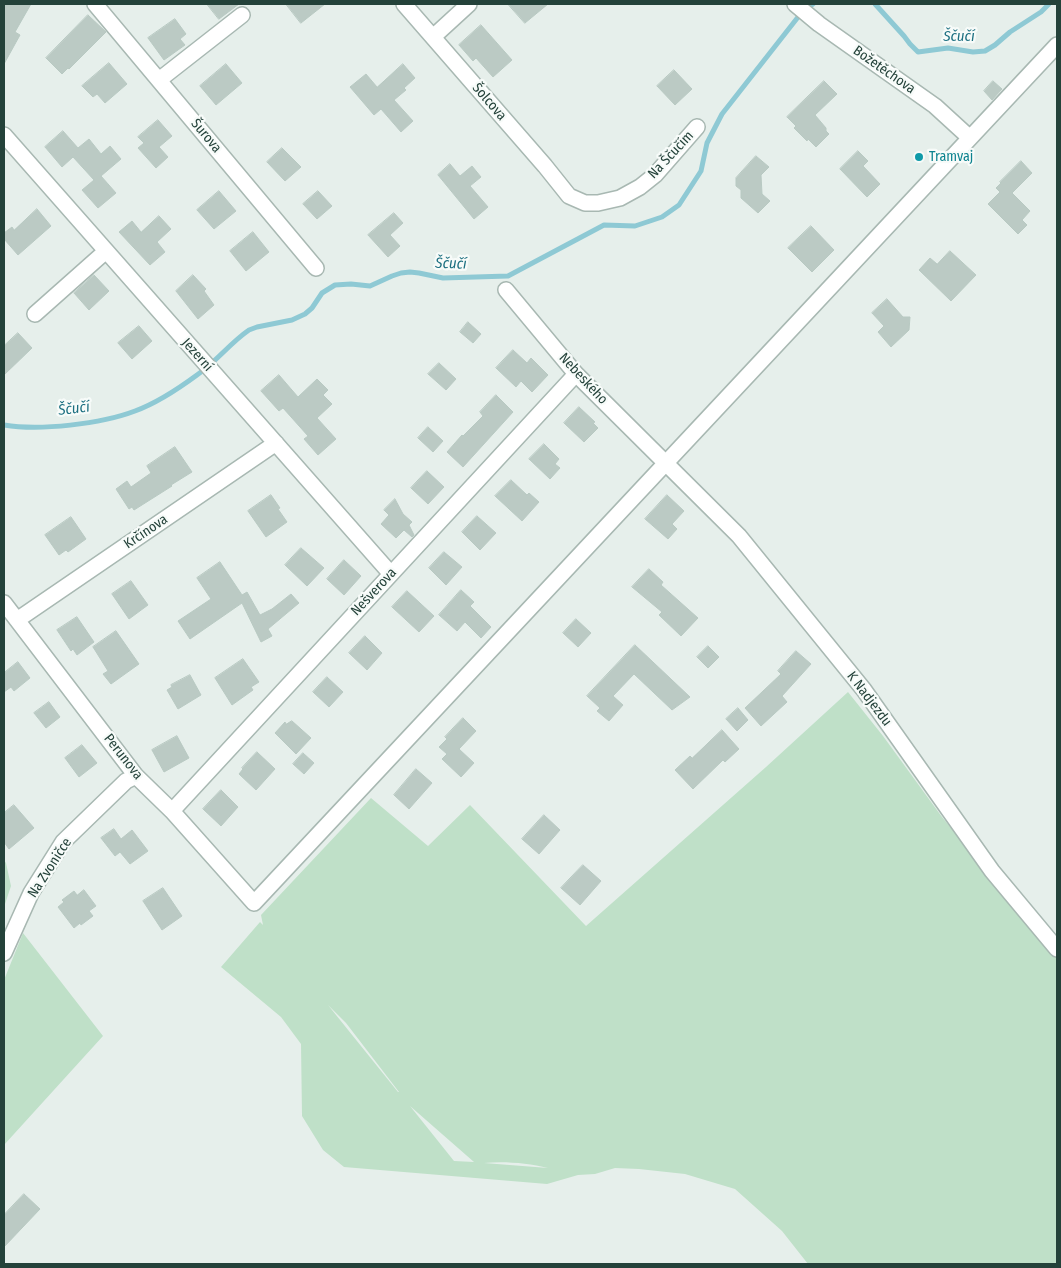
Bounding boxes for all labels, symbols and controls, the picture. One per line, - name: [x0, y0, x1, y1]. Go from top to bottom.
- water label: Ščučí: [943, 28, 975, 46]
- street label: Božetěchova: [850, 42, 918, 98]
- street label: Šolcova: [468, 80, 510, 124]
- street label: Šurova: [187, 116, 225, 156]
- street label: Na Ščučím: [645, 128, 697, 182]
- place label: Tramvaj: [929, 149, 973, 165]
- marker: Tramvaj: [913, 151, 925, 163]
- water label: Ščučí: [435, 254, 467, 274]
- street label: Jezerní: [178, 335, 216, 375]
- street label: Nebeského: [555, 350, 611, 408]
- water label: Ščučí: [57, 398, 91, 420]
- street label: Krčínova: [121, 511, 171, 553]
- street label: Nešverova: [348, 565, 400, 619]
- street label: K Nadjezdu: [843, 668, 895, 730]
- street label: Perunova: [100, 731, 146, 783]
- street label: Na Zvoničce: [24, 835, 76, 901]

